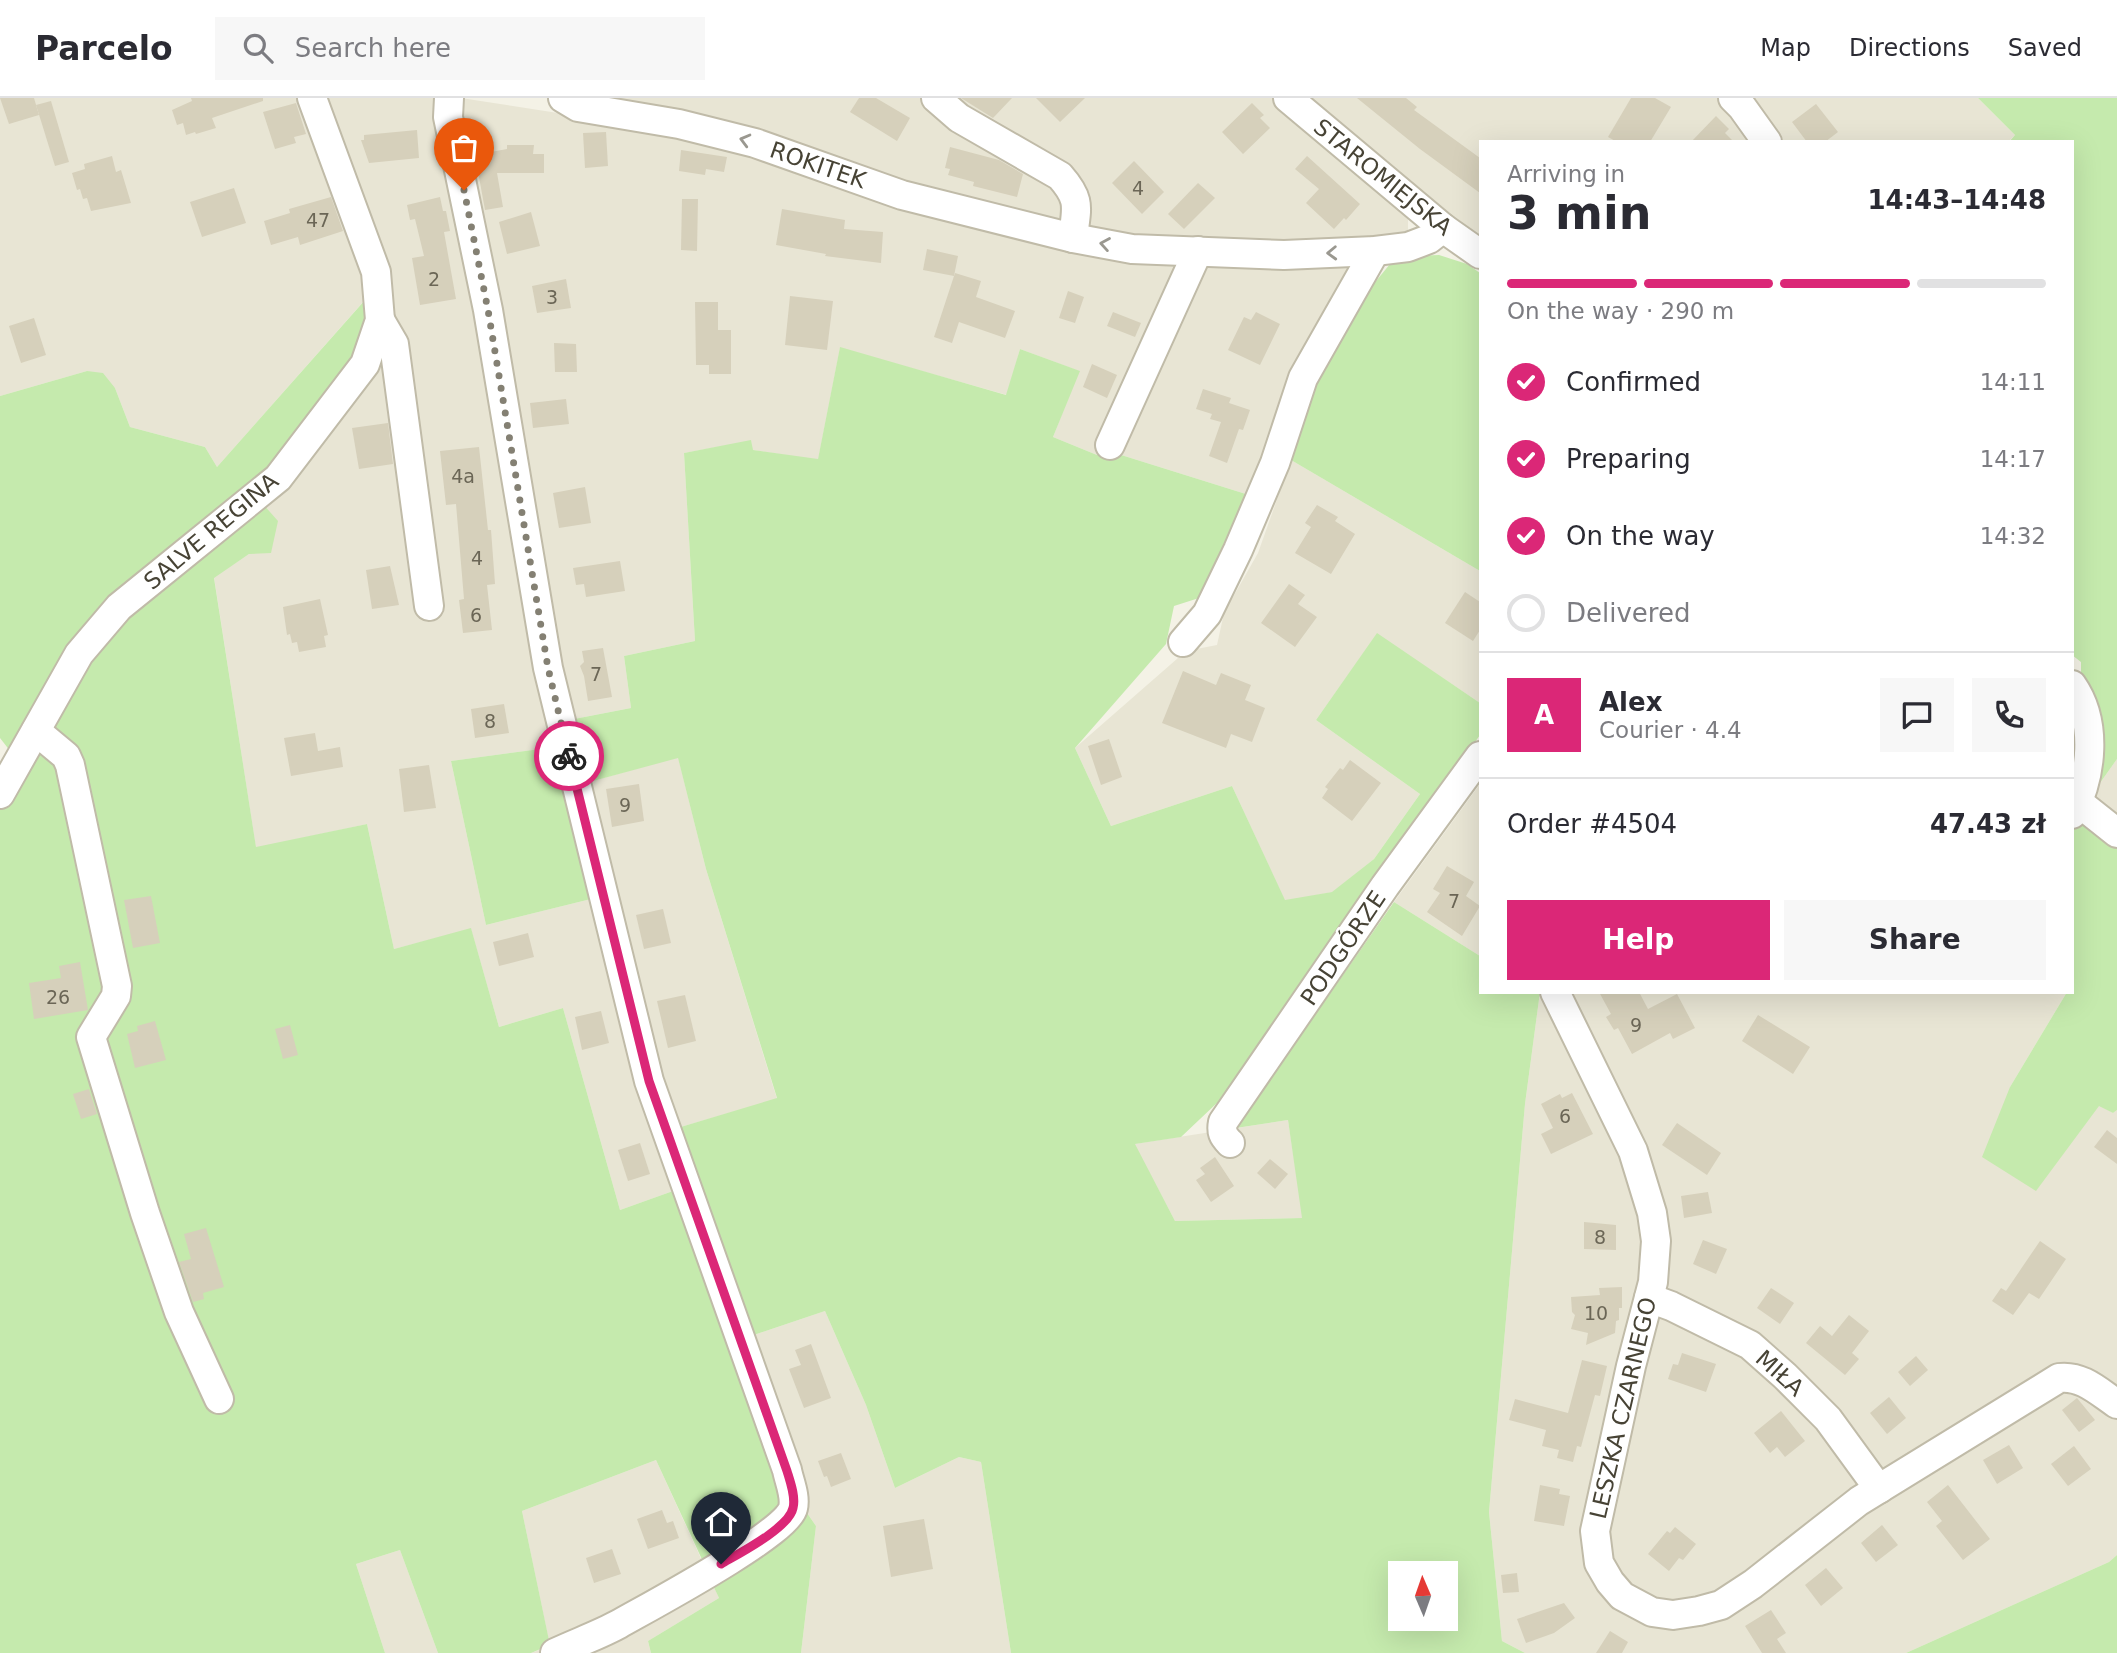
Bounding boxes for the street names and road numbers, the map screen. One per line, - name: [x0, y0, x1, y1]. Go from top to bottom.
- street label: STAROMIEJSKA: [1309, 114, 1457, 241]
- street label: ROKITEK: [767, 136, 870, 194]
- street label: SALVE REGINA: [139, 467, 283, 595]
- street label: PODGÓRZE: [1295, 886, 1391, 1010]
- street label: LESZKA CZARNEGO: [1585, 1295, 1661, 1521]
- street label: MIŁA: [1751, 1345, 1809, 1401]

